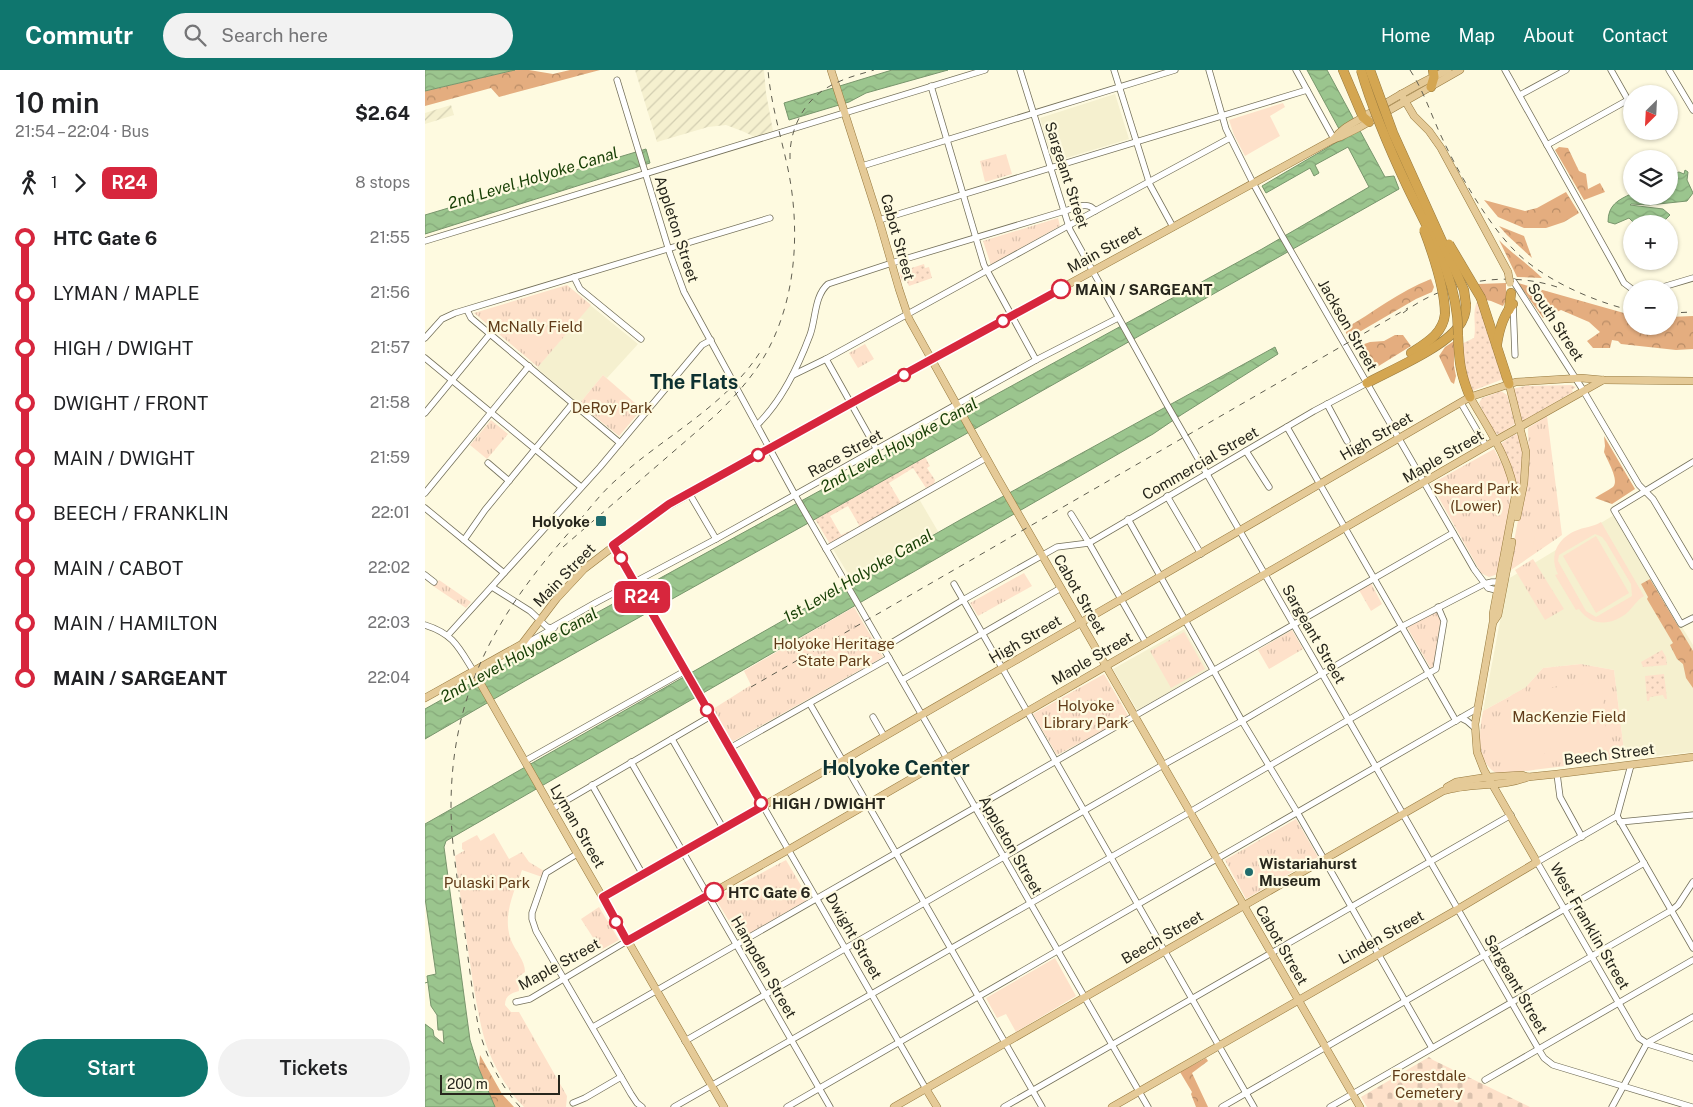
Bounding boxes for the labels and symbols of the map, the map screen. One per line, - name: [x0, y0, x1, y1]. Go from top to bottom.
- north arrow: [1623, 85, 1677, 140]
- street label: Sargeant Street: [1042, 119, 1092, 231]
- water label: 2nd Level Holyoke Canal: [446, 143, 620, 213]
- street label: Appleton Street: [652, 174, 702, 285]
- street label: Cabot Street: [878, 192, 918, 282]
- street label: Main Street: [1064, 222, 1144, 276]
- street label: Jackson Street: [1315, 276, 1381, 374]
- marker: MAIN / SARGEANT: [1051, 279, 1071, 299]
- street label: South Street: [1525, 280, 1587, 364]
- place label: MAIN / SARGEANT: [1075, 281, 1213, 298]
- unlabelled marker: [996, 314, 1010, 328]
- park label: McNally Field: [487, 318, 583, 335]
- unlabelled marker: [897, 368, 911, 382]
- district label: The Flats: [650, 370, 738, 394]
- water label: 2nd Level Holyoke Canal: [817, 394, 981, 496]
- park label: DeRoy Park: [572, 399, 652, 416]
- street label: High Street: [1337, 408, 1415, 464]
- street label: Commercial Street: [1139, 423, 1261, 503]
- street label: Race Street: [805, 426, 885, 480]
- street label: Maple Street: [1400, 426, 1487, 486]
- unlabelled marker: [751, 448, 765, 462]
- park label: Sheard Park (Lower): [1433, 480, 1519, 514]
- place label: Holyoke: [532, 513, 590, 530]
- marker: Holyoke: [594, 514, 608, 528]
- water label: 1st Level Holyoke Canal: [780, 525, 936, 627]
- street label: Main Street: [530, 540, 599, 610]
- unlabelled marker: [614, 551, 628, 565]
- street label: Cabot Street: [1050, 551, 1110, 637]
- line badge: R24: [613, 581, 671, 613]
- street label: Sargeant Street: [1279, 582, 1349, 687]
- water label: 2nd Level Holyoke Canal: [437, 604, 601, 706]
- street label: High Street: [986, 611, 1064, 667]
- street label: Maple Street: [1049, 628, 1136, 688]
- park label: Holyoke Heritage State Park: [773, 635, 895, 669]
- park label: Holyoke Library Park: [1044, 697, 1128, 731]
- unlabelled marker: [700, 703, 714, 717]
- park label: MacKenzie Field: [1512, 708, 1626, 725]
- street label: Beech Street: [1563, 740, 1655, 768]
- district label: Holyoke Center: [822, 756, 970, 780]
- street label: Lyman Street: [547, 781, 609, 871]
- street label: Appleton Street: [976, 793, 1046, 897]
- place label: HIGH / DWIGHT: [772, 795, 885, 812]
- marker: HIGH / DWIGHT: [754, 796, 768, 810]
- place label: Wistariahurst Museum: [1259, 855, 1357, 889]
- street label: West Franklin Street: [1547, 860, 1633, 992]
- marker: Wistariahurst Museum: [1243, 866, 1255, 878]
- park label: Pulaski Park: [444, 874, 530, 891]
- marker: HTC Gate 6: [704, 882, 724, 902]
- place label: HTC Gate 6: [728, 884, 810, 901]
- street label: Dwight Street: [822, 890, 886, 982]
- street label: Cabot Street: [1252, 902, 1312, 988]
- street label: Beech Street: [1118, 907, 1206, 967]
- street label: Linden Street: [1335, 907, 1427, 967]
- street label: Hampden Street: [728, 913, 800, 1021]
- unlabelled marker: [609, 915, 623, 929]
- street label: Sargeant Street: [1481, 932, 1551, 1037]
- street label: Maple Street: [515, 935, 603, 993]
- park label: Forestdale Cemetery: [1392, 1067, 1466, 1101]
- scale bar: [440, 1072, 560, 1095]

